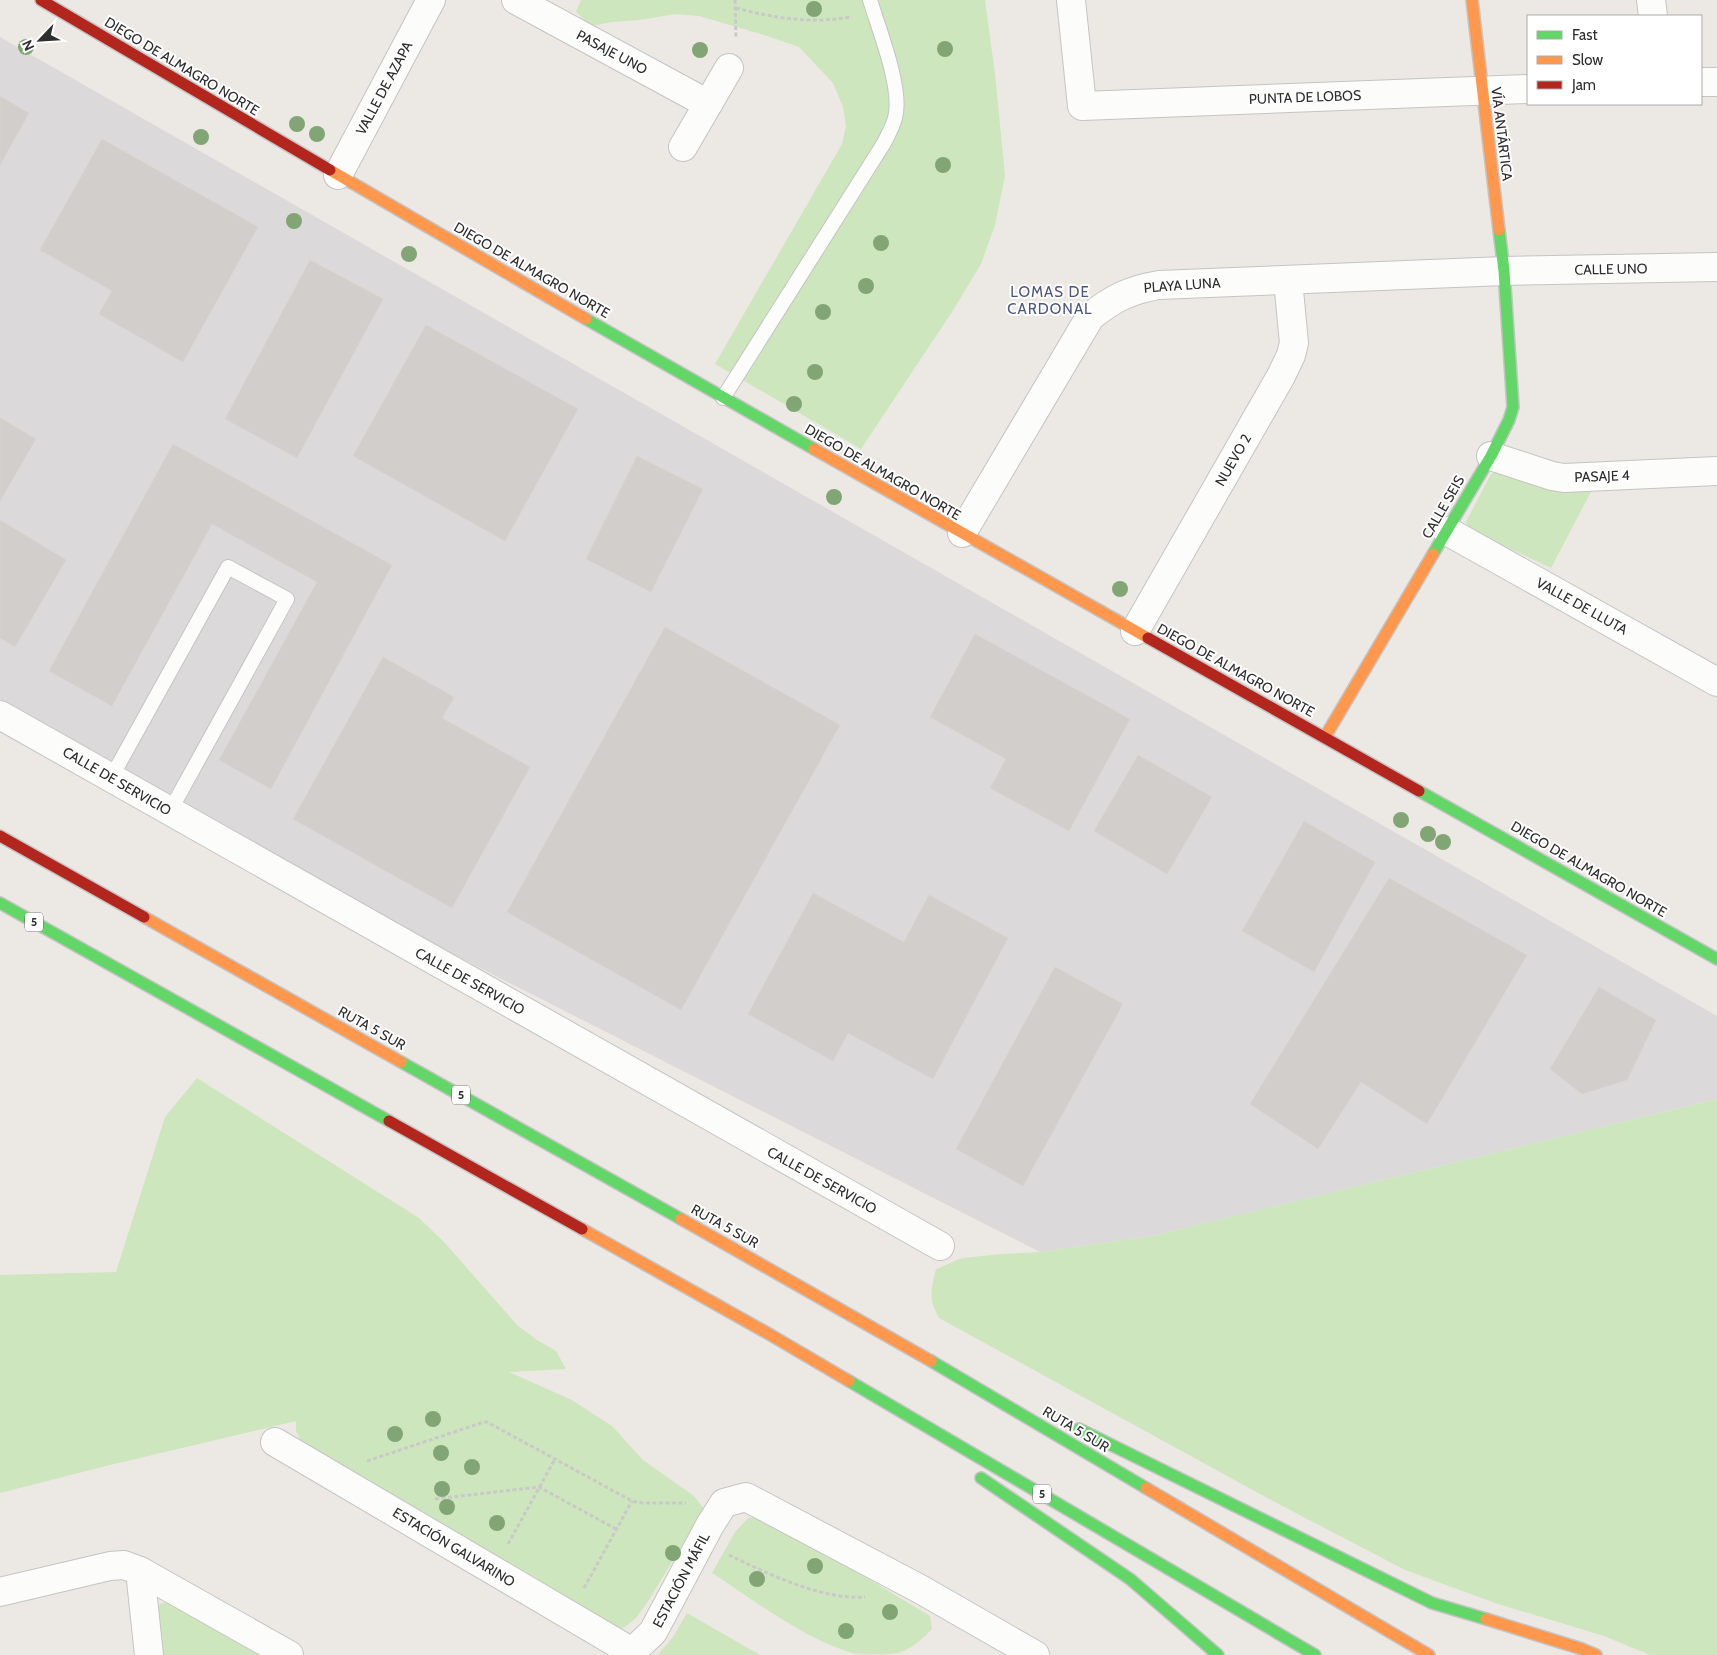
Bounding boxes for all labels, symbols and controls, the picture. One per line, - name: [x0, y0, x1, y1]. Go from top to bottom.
- street label: DIEGO DE ALMAGRO NORTE: [101, 13, 263, 119]
- north arrow: [15, 15, 65, 65]
- legend: [1527, 15, 1702, 105]
- street label: PASAJE UNO: [573, 26, 651, 78]
- text: Fast: [1572, 26, 1597, 44]
- text: N: [18, 37, 38, 54]
- street label: VALLE DE AZAPA: [352, 38, 416, 138]
- text: Slow: [1572, 51, 1603, 69]
- text: Jam: [1571, 76, 1596, 94]
- street label: PUNTA DE LOBOS: [1249, 86, 1361, 108]
- street label: VÍA ANTÁRTICA: [1487, 86, 1517, 182]
- street label: DIEGO DE ALMAGRO NORTE: [451, 218, 613, 322]
- street label: CALLE UNO: [1574, 259, 1648, 279]
- street label: PLAYA LUNA: [1143, 273, 1221, 297]
- district label: LOMAS DE CARDONAL: [1007, 283, 1093, 318]
- street label: DIEGO DE ALMAGRO NORTE: [802, 420, 964, 524]
- street label: NUEVO 2: [1211, 431, 1255, 489]
- street label: PASAJE 4: [1574, 466, 1630, 486]
- street label: CALLE SEIS: [1418, 472, 1468, 542]
- street label: VALLE DE LLUTA: [1533, 573, 1631, 639]
- street label: DIEGO DE ALMAGRO NORTE: [1154, 619, 1318, 721]
- street label: CALLE DE SERVICIO: [59, 743, 175, 820]
- street label: DIEGO DE ALMAGRO NORTE: [1508, 817, 1670, 921]
- road number: 5: [25, 912, 43, 932]
- street label: CALLE DE SERVICIO: [412, 943, 528, 1019]
- street label: RUTA 5 SUR: [335, 1002, 409, 1054]
- road number: 5: [452, 1086, 470, 1104]
- street label: CALLE DE SERVICIO: [764, 1142, 880, 1218]
- street label: RUTA 5 SUR: [688, 1200, 762, 1252]
- street label: RUTA 5 SUR: [1039, 1402, 1113, 1456]
- road number: 5: [1033, 1485, 1051, 1504]
- street label: ESTACIÓN GALVARINO: [389, 1503, 519, 1591]
- street label: ESTACIÓN MÁFIL: [648, 1529, 714, 1631]

